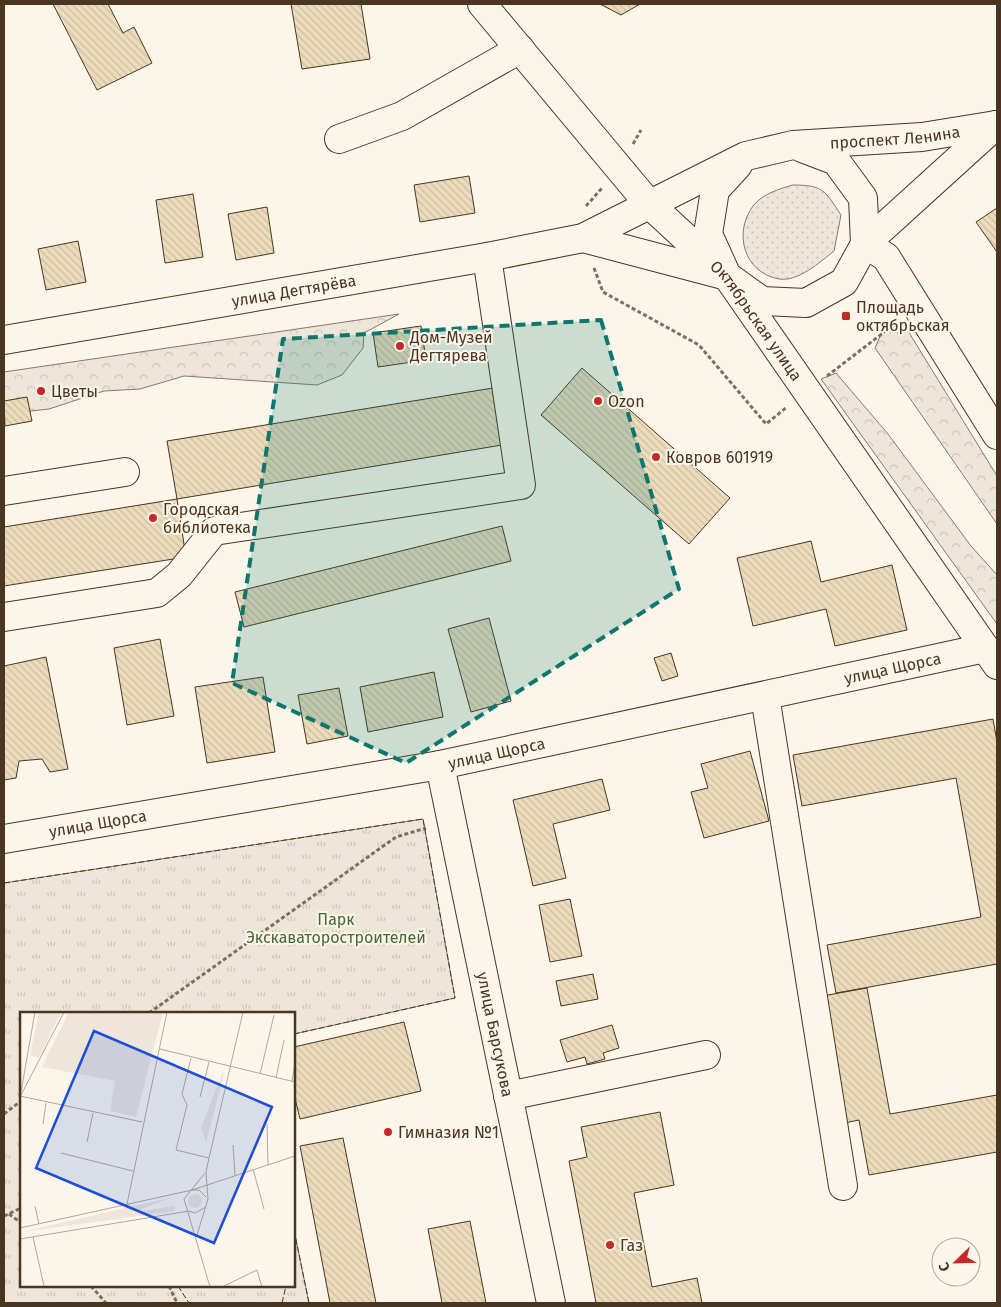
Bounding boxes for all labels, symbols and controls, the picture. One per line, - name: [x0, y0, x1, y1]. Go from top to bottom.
- street label: проспект Ленина: [829, 122, 961, 153]
- street label: Октябрьская улица: [706, 257, 806, 385]
- street label: улица Дегтярёва: [230, 271, 358, 311]
- place label: Площадь октябрьская: [856, 298, 950, 335]
- marker: Площадь октябрьская: [840, 310, 852, 322]
- place label: Дом-Музей Дегтярева: [409, 328, 493, 365]
- marker: Дом-Музей Дегтярева: [394, 340, 406, 352]
- place label: Цветы: [51, 382, 98, 401]
- marker: Цветы: [35, 385, 47, 397]
- place label: Ozon: [608, 392, 645, 411]
- marker: Ozon: [592, 395, 604, 407]
- place label: Ковров 601919: [666, 448, 773, 467]
- marker: Ковров 601919: [650, 451, 662, 463]
- place label: Городская библиотека: [163, 500, 251, 537]
- marker: Городская библиотека: [147, 512, 159, 524]
- street label: улица Щорса: [842, 649, 943, 688]
- street label: улица Щорса: [446, 734, 547, 773]
- street label: улица Щорса: [47, 806, 148, 841]
- park label: Парк Экскаваторостроителей: [246, 910, 426, 947]
- street label: улица Барсукова: [473, 970, 517, 1099]
- inset map: [20, 1012, 295, 1287]
- place label: Гимназия №1: [398, 1123, 499, 1142]
- marker: Гимназия №1: [382, 1126, 394, 1138]
- place label: Газ: [620, 1236, 643, 1255]
- north arrow: [931, 1237, 981, 1287]
- marker: Газ: [604, 1239, 616, 1251]
- text: С: [935, 1260, 954, 1274]

